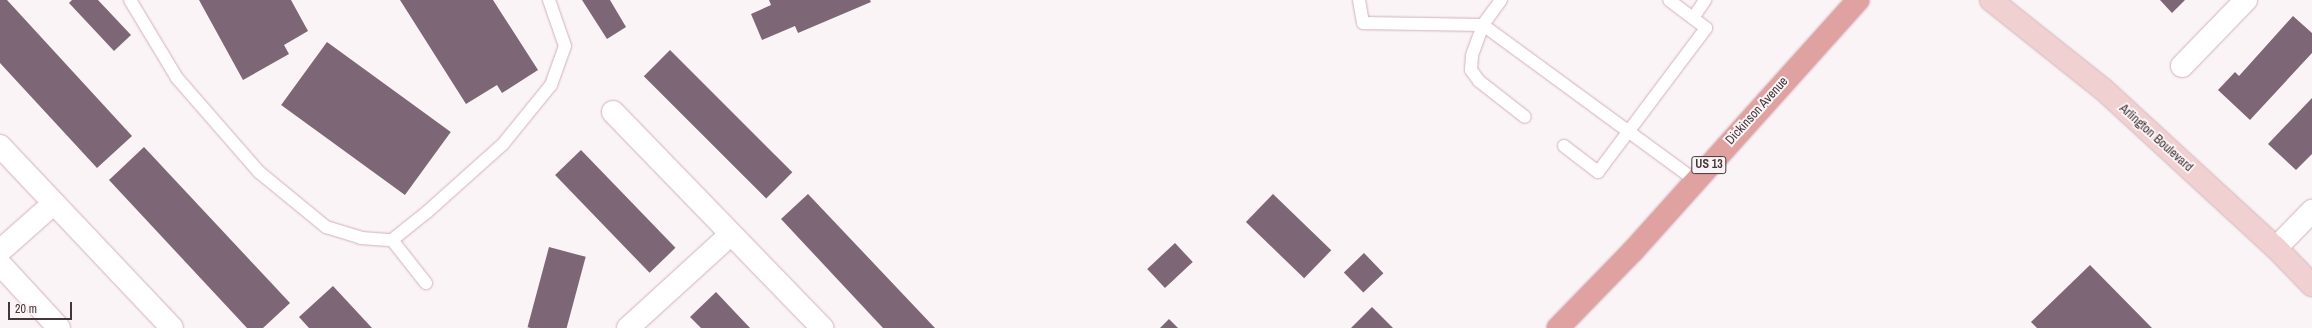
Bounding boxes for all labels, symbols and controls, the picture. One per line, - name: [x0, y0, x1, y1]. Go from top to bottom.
- street label: Dickinson Avenue: [1722, 74, 1792, 148]
- street label: Arlington Boulevard: [2116, 101, 2196, 175]
- road number: US 13: [1691, 155, 1727, 175]
- scale bar: [10, 294, 74, 320]
- text: 20 m: [15, 301, 37, 317]

